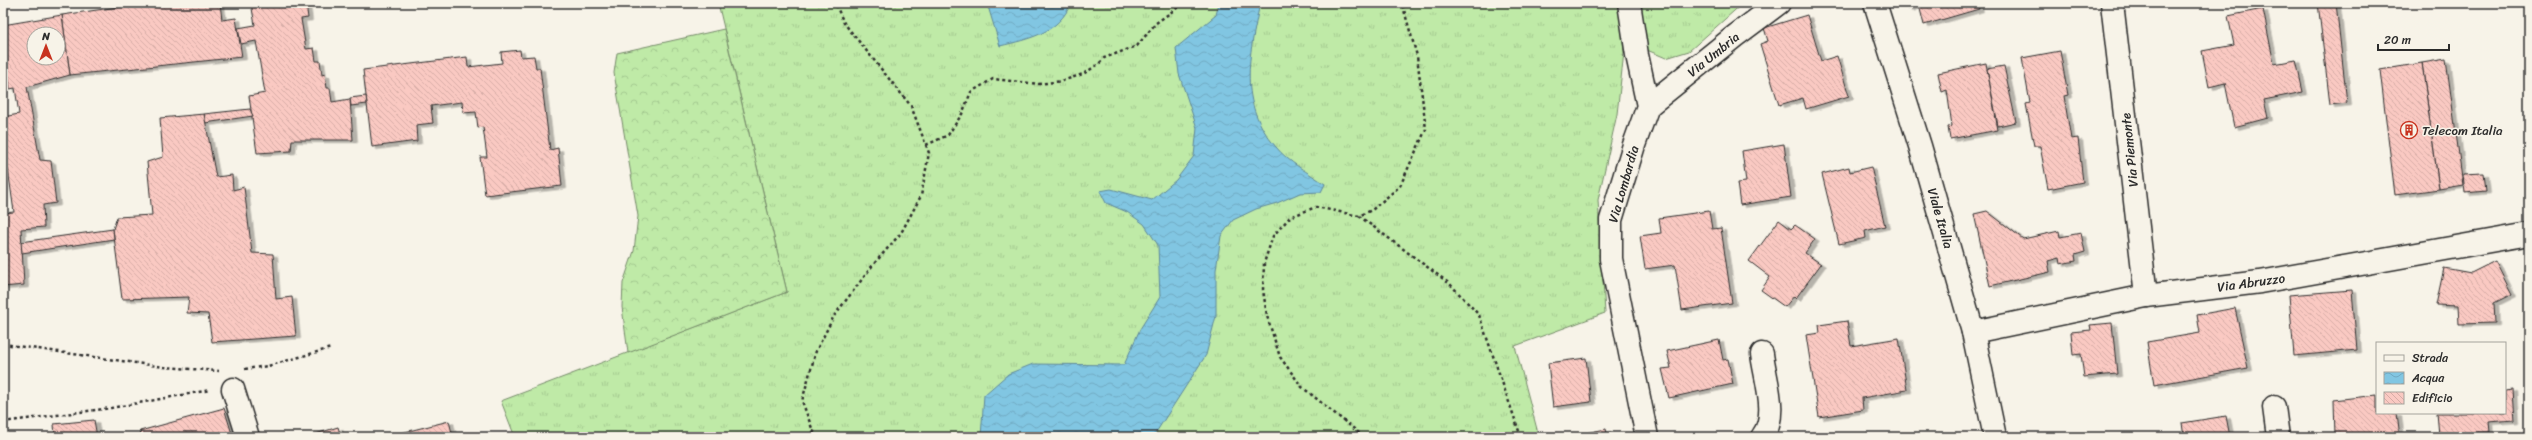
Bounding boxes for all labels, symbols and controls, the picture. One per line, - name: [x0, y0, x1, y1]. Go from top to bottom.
- north arrow: [26, 26, 66, 66]
- street label: Via Umbria: [1682, 26, 1745, 83]
- scale bar: [2378, 26, 2449, 52]
- text: N: [41, 27, 50, 46]
- text: 20 m: [2384, 29, 2411, 51]
- street label: Via Piemonte: [2114, 112, 2145, 188]
- place label: Telecom Italia: [2422, 119, 2503, 142]
- building icon: Telecom Italia: [2399, 120, 2419, 140]
- street label: Via Lombardia: [1601, 142, 1646, 225]
- street label: Viale Italia: [1921, 185, 1960, 252]
- street label: Via Abruzzo: [2216, 266, 2287, 299]
- legend: [2376, 342, 2506, 414]
- text: Strada: [2412, 347, 2449, 369]
- text: Acqua: [2411, 367, 2445, 389]
- text: Edificio: [2412, 387, 2452, 409]

